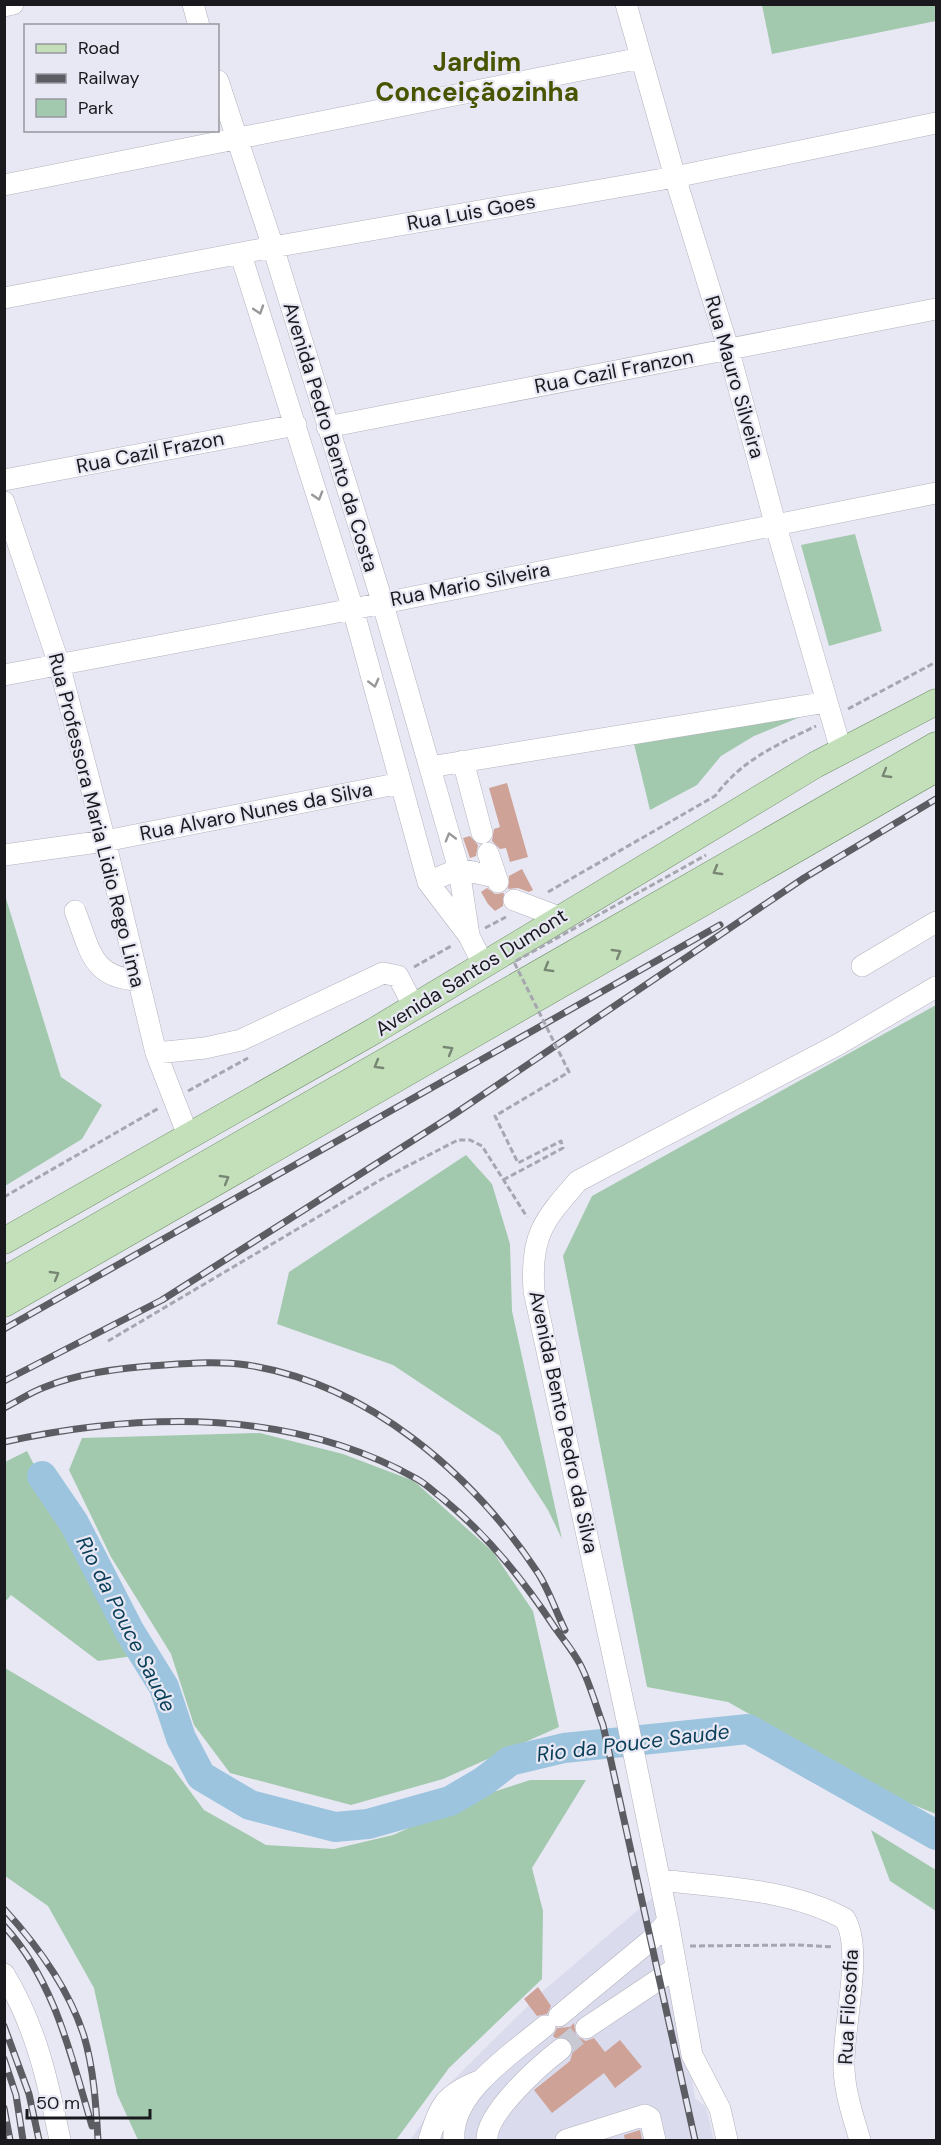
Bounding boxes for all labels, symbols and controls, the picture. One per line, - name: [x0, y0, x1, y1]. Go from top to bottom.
- legend: [24, 24, 219, 132]
- text: Road: [78, 36, 120, 60]
- district label: Jardim Conceiçãozinha: [375, 45, 579, 109]
- text: Railway: [78, 66, 140, 90]
- text: Park: [78, 96, 114, 120]
- street label: Rua Luis Goes: [405, 188, 537, 236]
- street label: Rua Mauro Silveira: [699, 293, 771, 461]
- street label: Avenida Pedro Bento da Costa: [278, 299, 384, 575]
- one-way arrow: [252, 304, 265, 315]
- street label: Rua Cazil Franzon: [532, 343, 696, 399]
- street label: Rua Cazil Frazon: [74, 425, 226, 479]
- one-way arrow: [311, 490, 323, 501]
- street label: Rua Mario Silveira: [388, 556, 552, 612]
- street label: Rua Professora Maria Lidio Rego Lima: [43, 650, 151, 990]
- one-way arrow: [367, 677, 379, 688]
- one-way arrow: [882, 767, 892, 778]
- street label: Rua Alvaro Nunes da Silva: [137, 776, 375, 846]
- one-way arrow: [445, 832, 457, 843]
- one-way arrow: [713, 864, 723, 875]
- street label: Avenida Santos Dumont: [370, 902, 572, 1042]
- one-way arrow: [611, 949, 622, 960]
- one-way arrow: [543, 961, 554, 972]
- one-way arrow: [442, 1046, 453, 1058]
- one-way arrow: [374, 1058, 385, 1069]
- one-way arrow: [219, 1174, 229, 1186]
- one-way arrow: [49, 1271, 59, 1282]
- street label: Avenida Bento Pedro da Silva: [523, 1288, 605, 1556]
- water label: Rio da Pouce Saude: [70, 1531, 183, 1717]
- water label: Rio da Pouce Saude: [535, 1717, 731, 1769]
- street label: Rua Filosofia: [832, 1949, 864, 2065]
- scale bar: [27, 2082, 150, 2120]
- text: 50 m: [36, 2091, 80, 2115]

